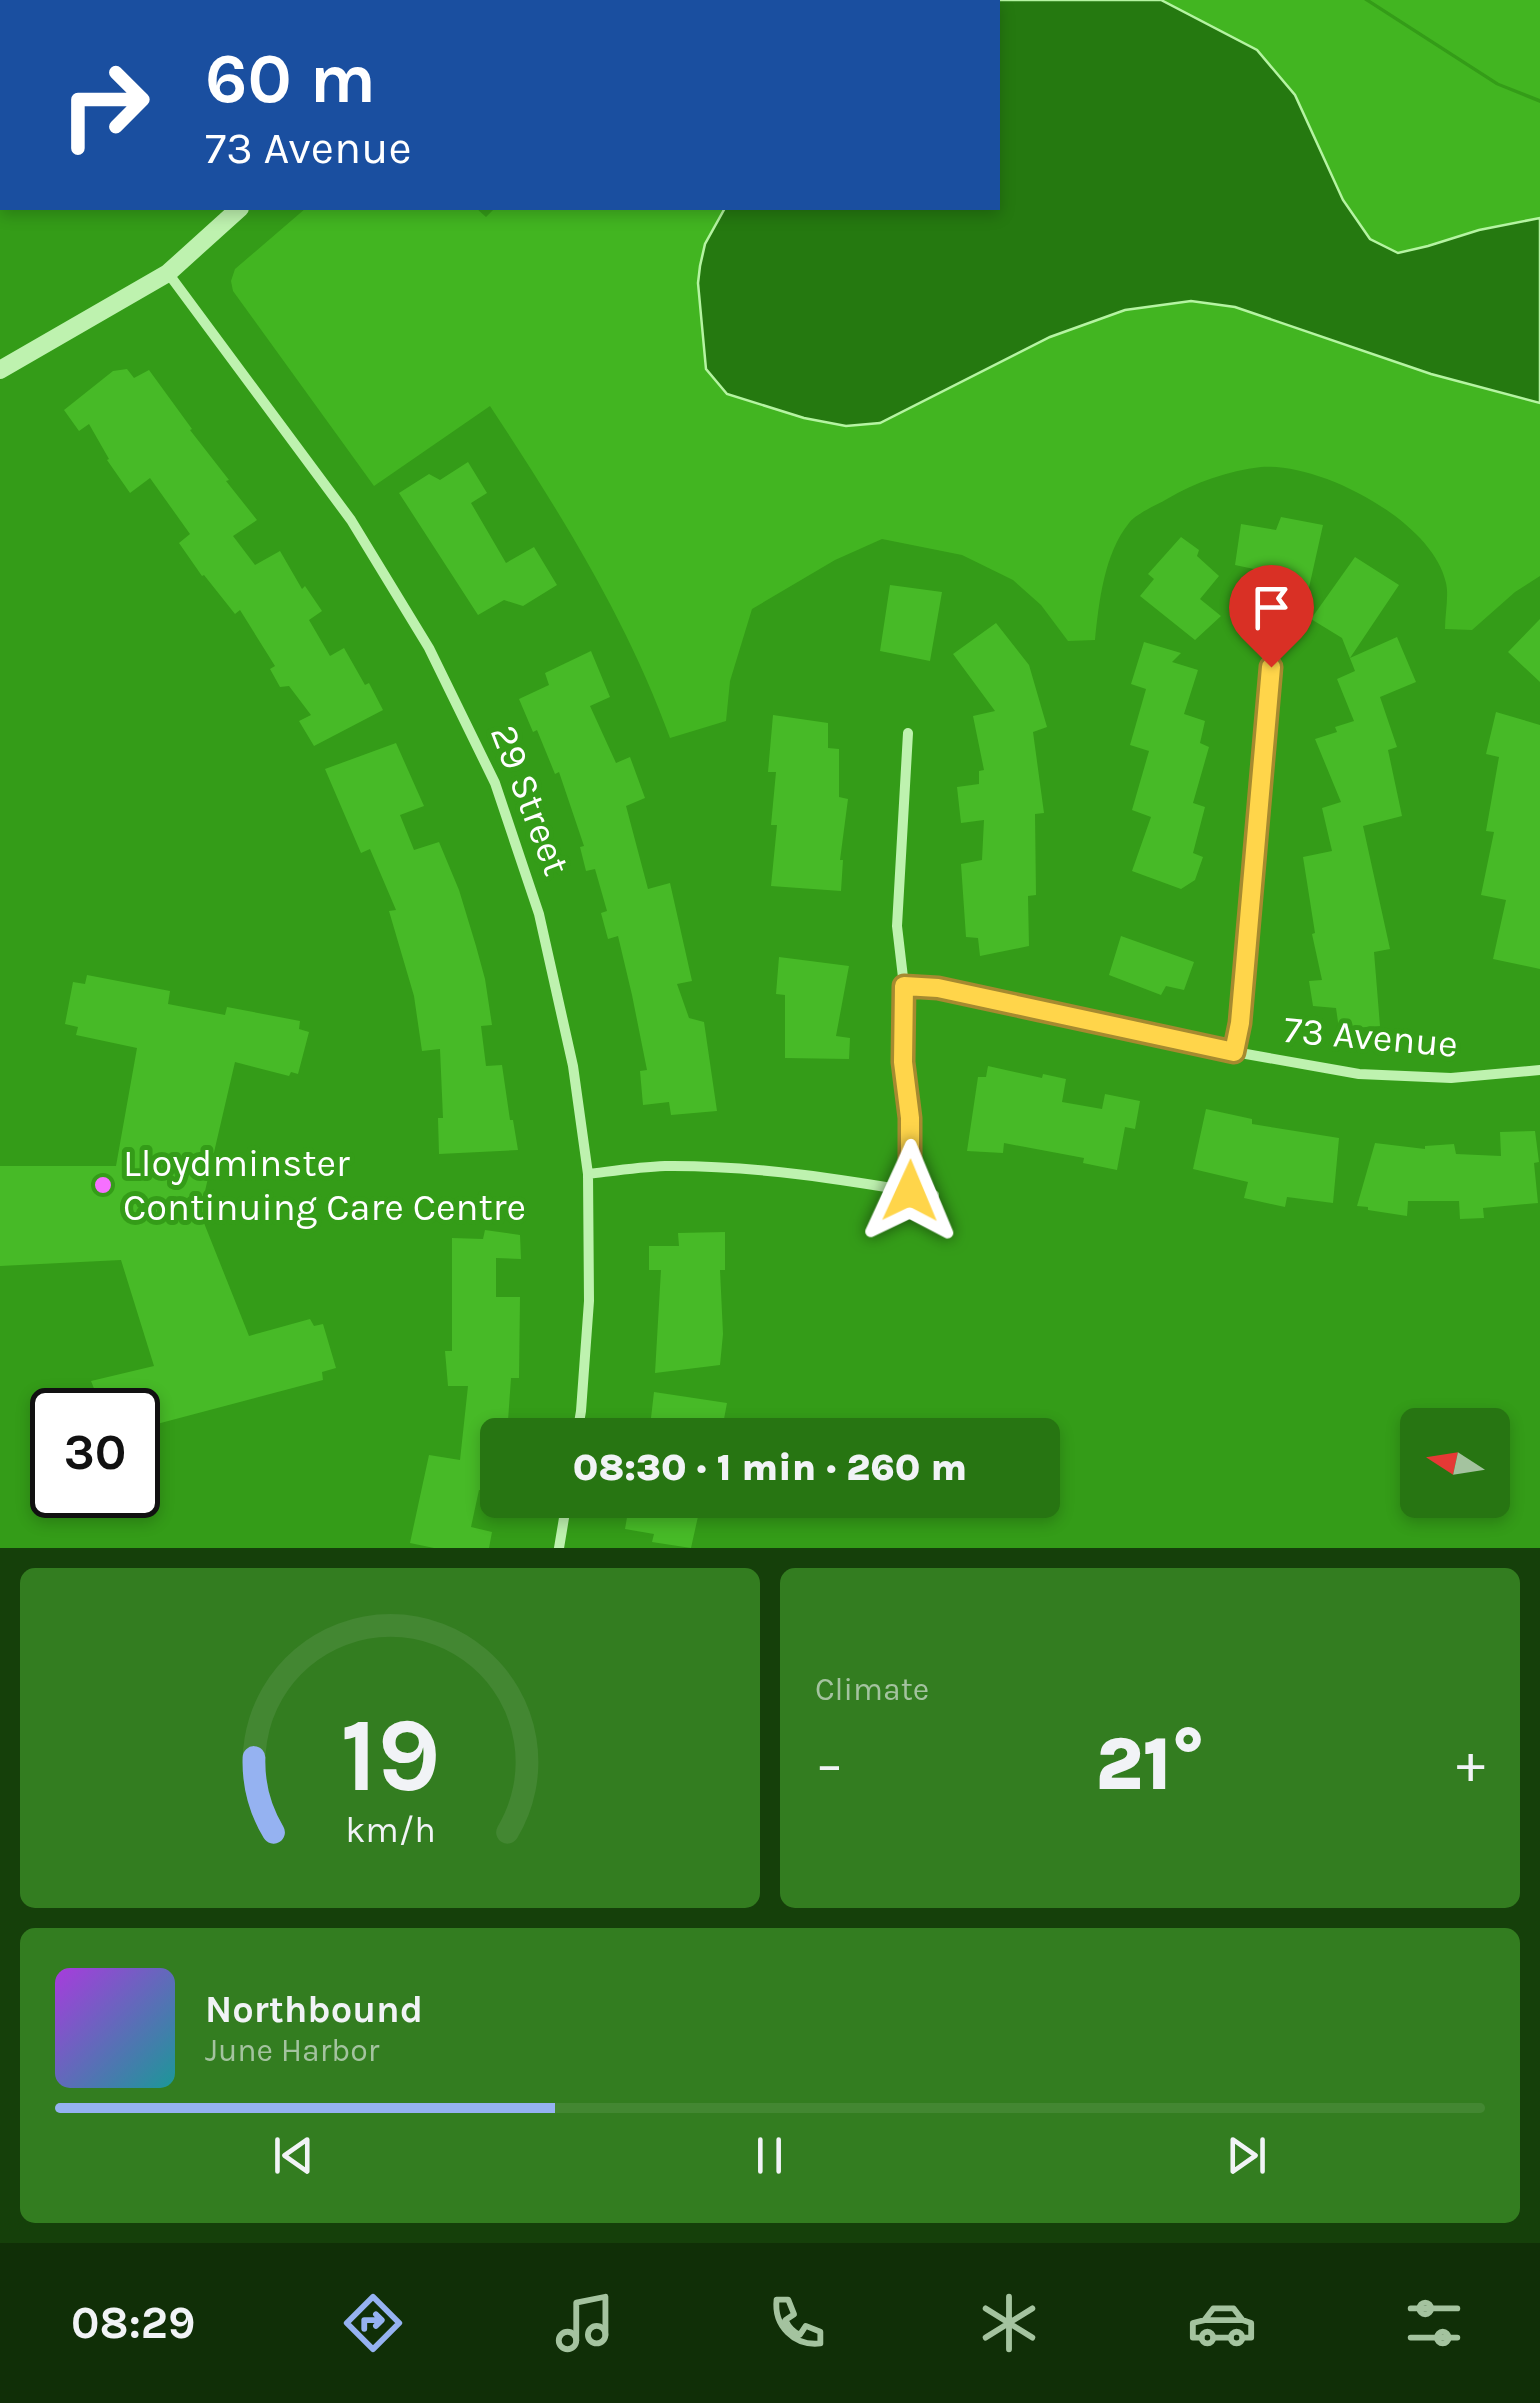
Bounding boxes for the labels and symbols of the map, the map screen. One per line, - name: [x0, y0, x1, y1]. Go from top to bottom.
- pin: [1229, 565, 1314, 668]
- street label: 29 Street: [481, 718, 579, 882]
- street label: 73 Avenue: [1282, 1007, 1460, 1067]
- position arrow: [858, 1139, 962, 1243]
- place label: Lloydminster Continuing Care Centre: [123, 1141, 526, 1230]
- marker: Lloydminster Continuing Care Centre: [92, 1174, 114, 1196]
- speed limit sign: 30: [30, 1388, 160, 1518]
- north arrow: [1400, 1408, 1510, 1518]

